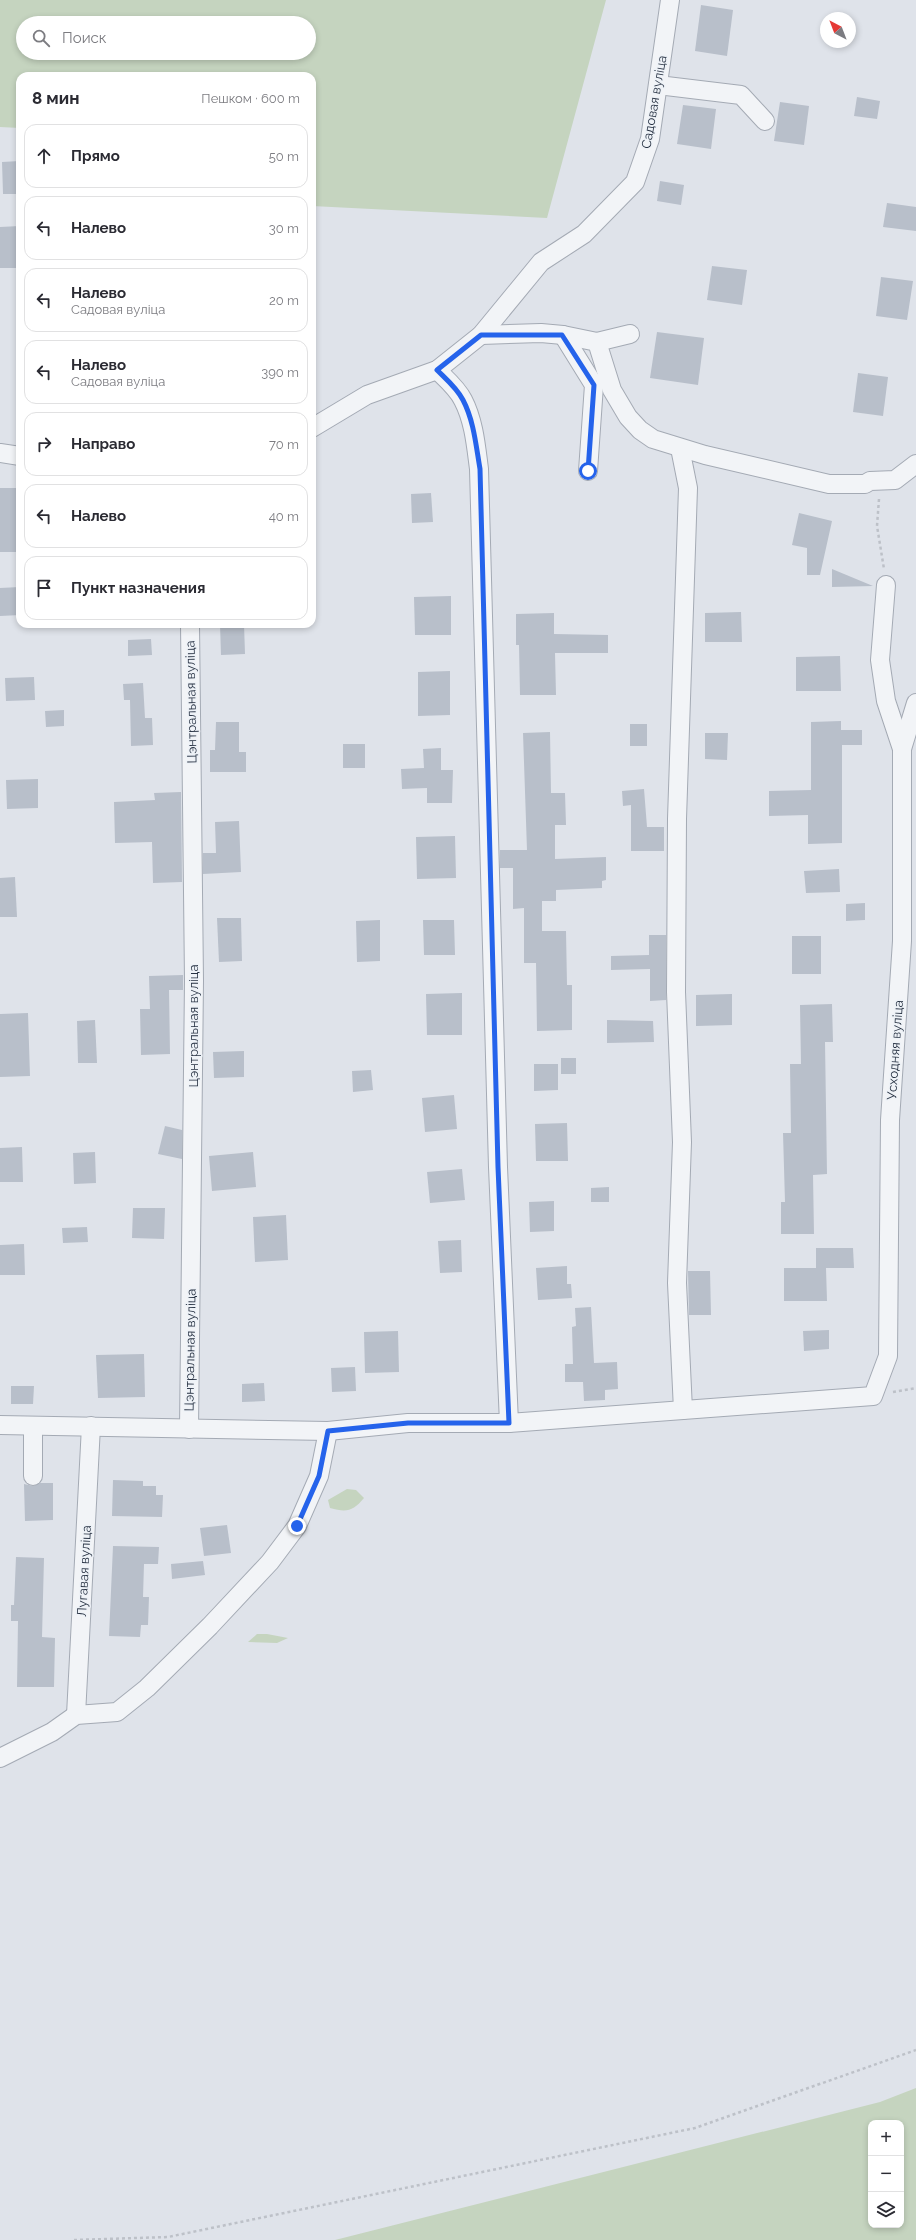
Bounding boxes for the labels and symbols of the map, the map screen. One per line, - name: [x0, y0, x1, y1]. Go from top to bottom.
- north arrow: [820, 12, 856, 48]
- street label: Садовая вуліца: [638, 54, 670, 150]
- route start: [579, 462, 597, 480]
- street label: Цэнтральная вуліца: [182, 640, 200, 764]
- street label: Цэнтральная вуліца: [186, 965, 201, 1087]
- street label: Усходняя вуліца: [884, 1000, 906, 1100]
- street label: Цэнтральная вуліца: [181, 1288, 199, 1412]
- route end: [288, 1517, 306, 1535]
- street label: Лугавая вуліца: [74, 1525, 94, 1617]

